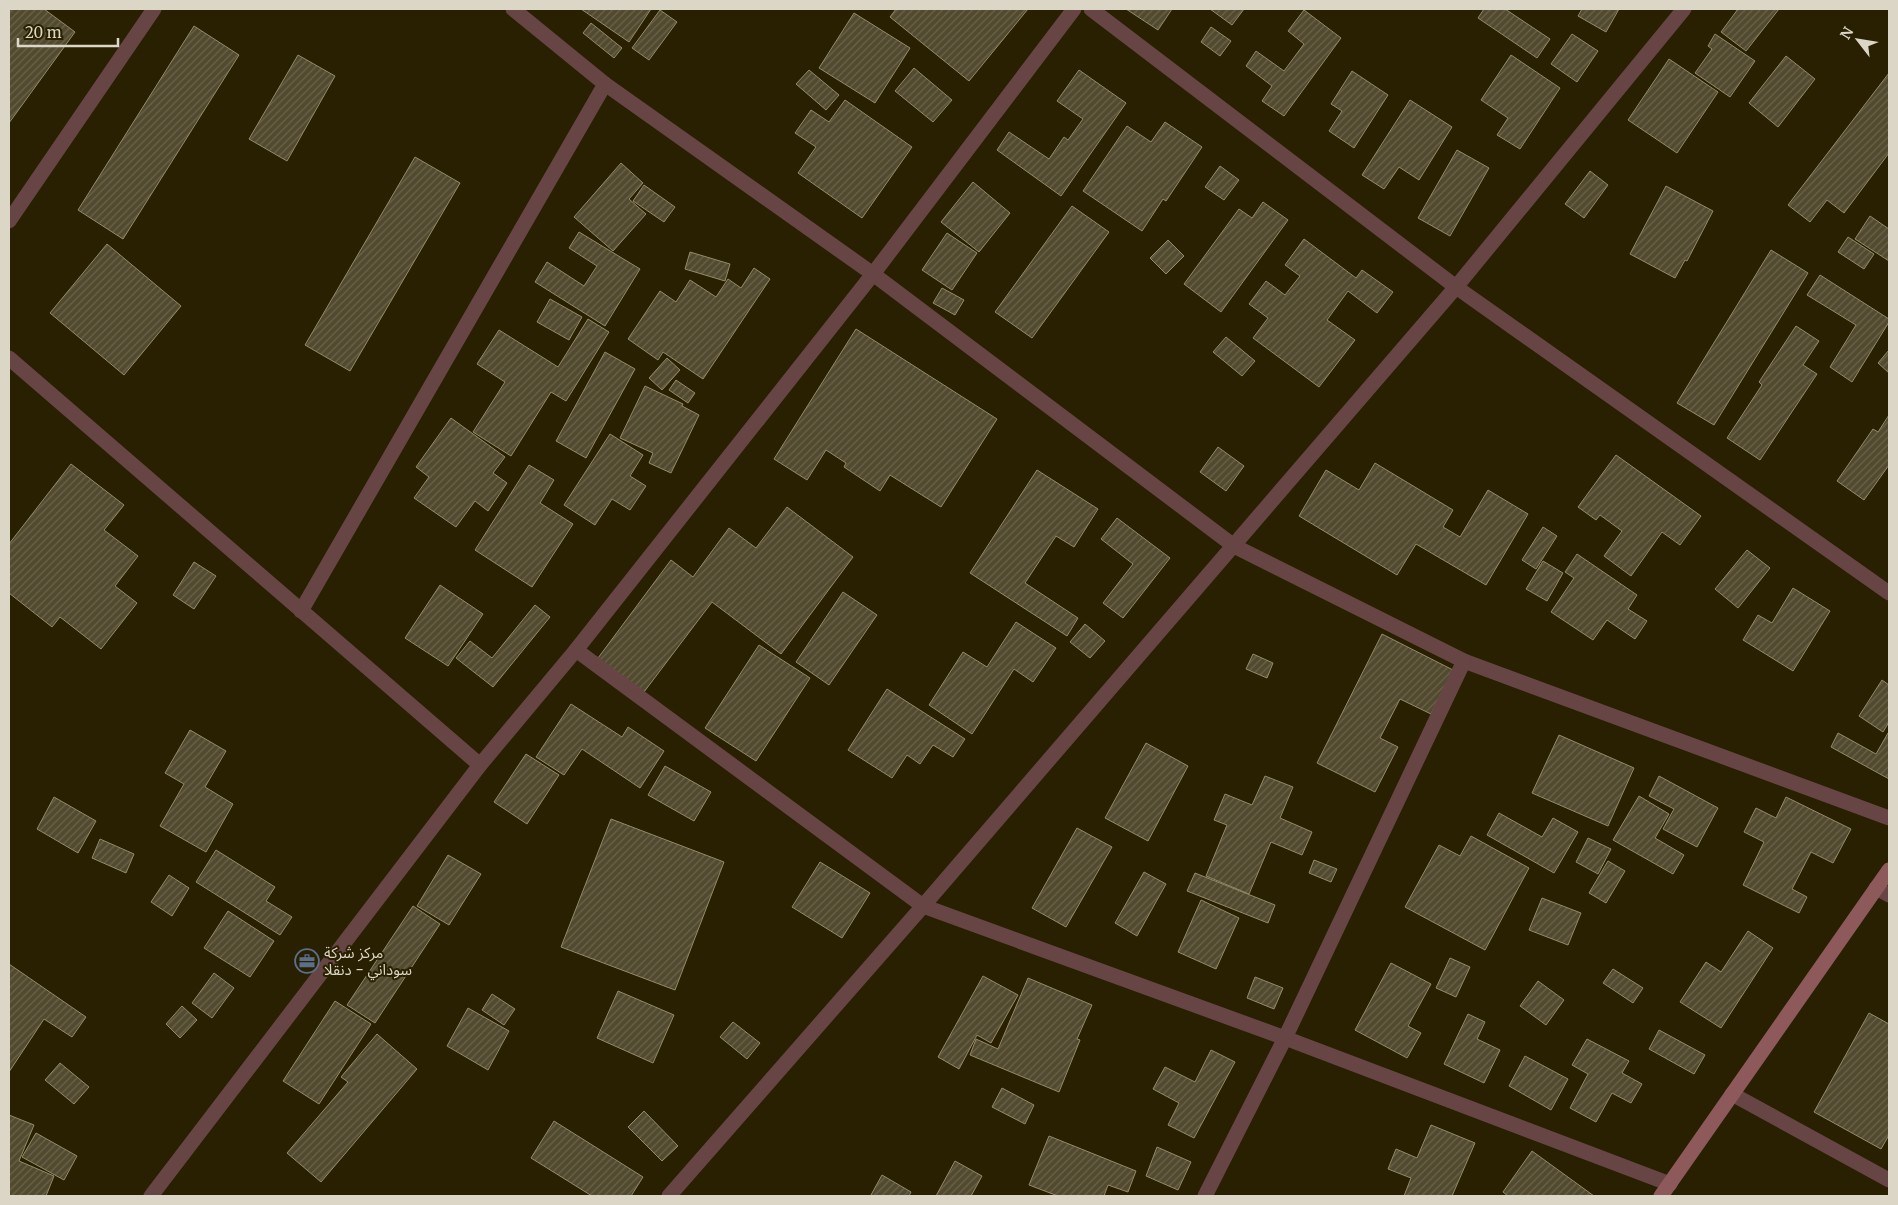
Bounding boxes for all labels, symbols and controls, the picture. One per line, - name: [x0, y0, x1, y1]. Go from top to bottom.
- scale bar: [18, 15, 118, 47]
- north arrow: [1833, 15, 1883, 65]
- text: 20 m: [25, 23, 62, 42]
- text: N: [1836, 24, 1857, 43]
- place label: مركز شركة سوداني - دنقلا: [324, 943, 412, 981]
- office icon: مركز شركة سوداني - دنقلا: [294, 948, 320, 974]

